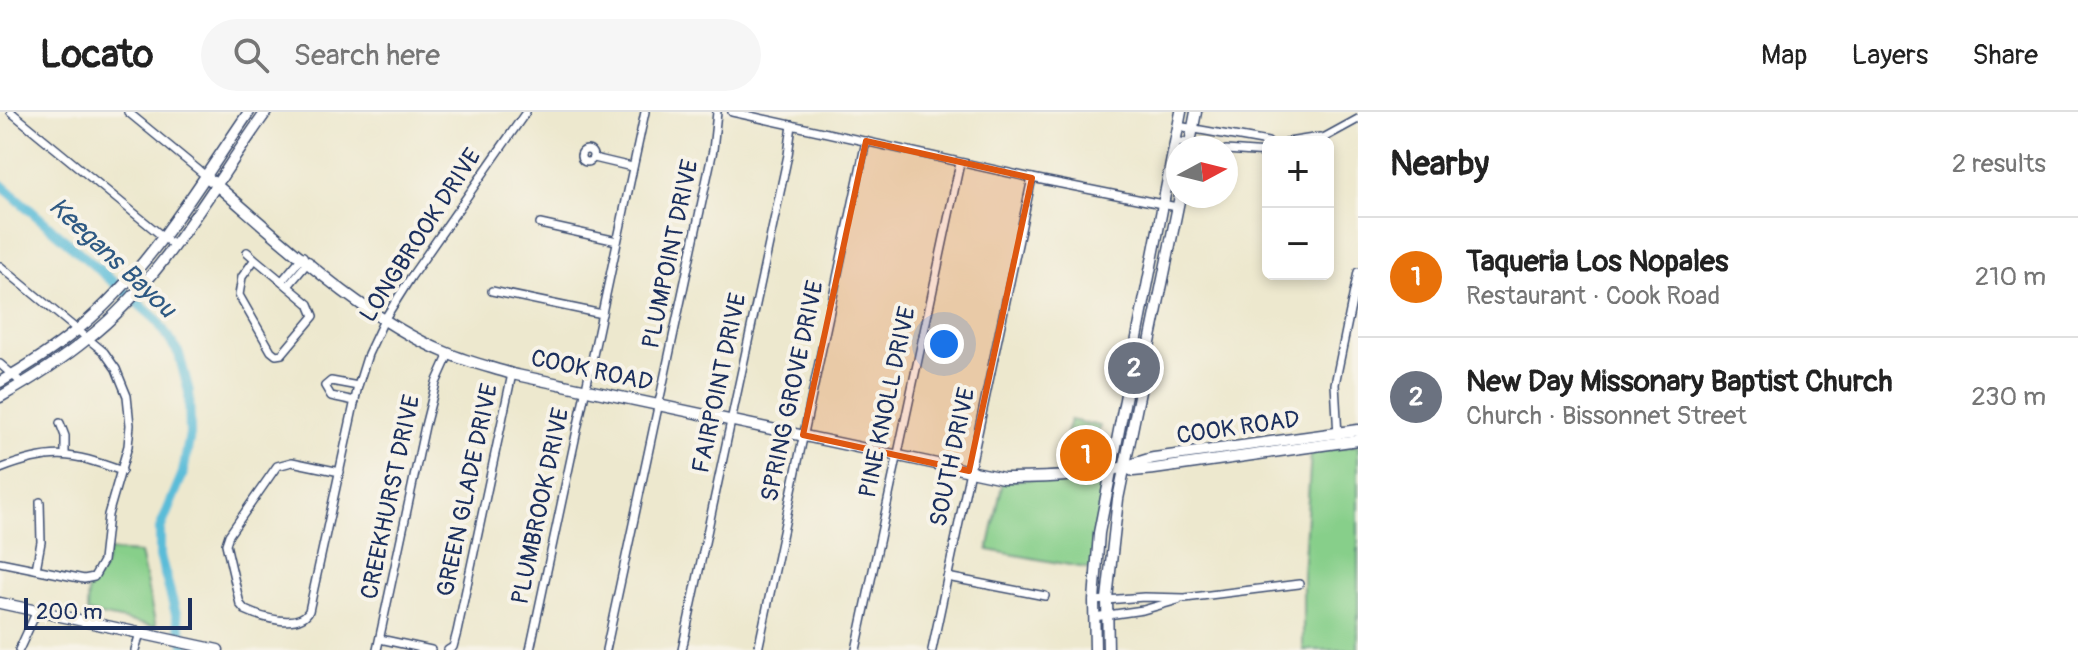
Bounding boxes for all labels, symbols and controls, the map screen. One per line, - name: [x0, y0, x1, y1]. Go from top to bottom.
- search box: [201, 19, 761, 91]
- text: Locato: [40, 31, 153, 79]
- icon: search: [229, 33, 273, 77]
- text: Search here: [293, 37, 440, 74]
- text: Map: [1761, 38, 1807, 73]
- text: Layers: [1851, 38, 1928, 73]
- text: Share: [1972, 38, 2038, 73]
- north arrow: [1166, 136, 1238, 208]
- map controls: [1262, 136, 1334, 280]
- button: +: [1262, 136, 1334, 208]
- street label: LONGBROOK DRIVE: [353, 143, 487, 328]
- text: Nearby: [1390, 143, 1489, 186]
- text: 2 results: [1952, 148, 2046, 180]
- street label: PLUMPOINT DRIVE: [636, 157, 705, 351]
- water label: Keegans Bayou: [42, 191, 184, 326]
- button: −: [1262, 208, 1334, 280]
- text: Taqueria Los Nopales: [1466, 243, 1728, 280]
- text: 1: [1411, 261, 1421, 293]
- text: 210 m: [1975, 261, 2046, 293]
- street label: SPRING GROVE DRIVE: [755, 278, 830, 504]
- text: Restaurant · Cook Road: [1466, 280, 1720, 312]
- street label: FAIRPOINT DRIVE: [686, 290, 753, 476]
- street label: PINE KNOLL DRIVE: [853, 304, 922, 500]
- your location: [924, 324, 964, 364]
- pin: 2: [1108, 338, 1160, 398]
- street label: COOK ROAD: [528, 343, 655, 398]
- text: New Day Missonary Baptist Church: [1466, 363, 1893, 400]
- street label: GREEN GLADE DRIVE: [431, 381, 504, 599]
- text: 2: [1409, 381, 1423, 413]
- text: 230 m: [1971, 381, 2046, 413]
- street label: SOUTH DRIVE: [924, 385, 981, 529]
- street label: CREEKHURST DRIVE: [355, 392, 426, 602]
- text: Church · Bissonnet Street: [1466, 400, 1747, 432]
- street label: PLUMBROOK DRIVE: [505, 405, 575, 607]
- street label: COOK ROAD: [1175, 405, 1301, 450]
- pin: 1: [1060, 425, 1112, 485]
- scale bar: [24, 594, 192, 630]
- text: 200 m: [36, 598, 103, 626]

